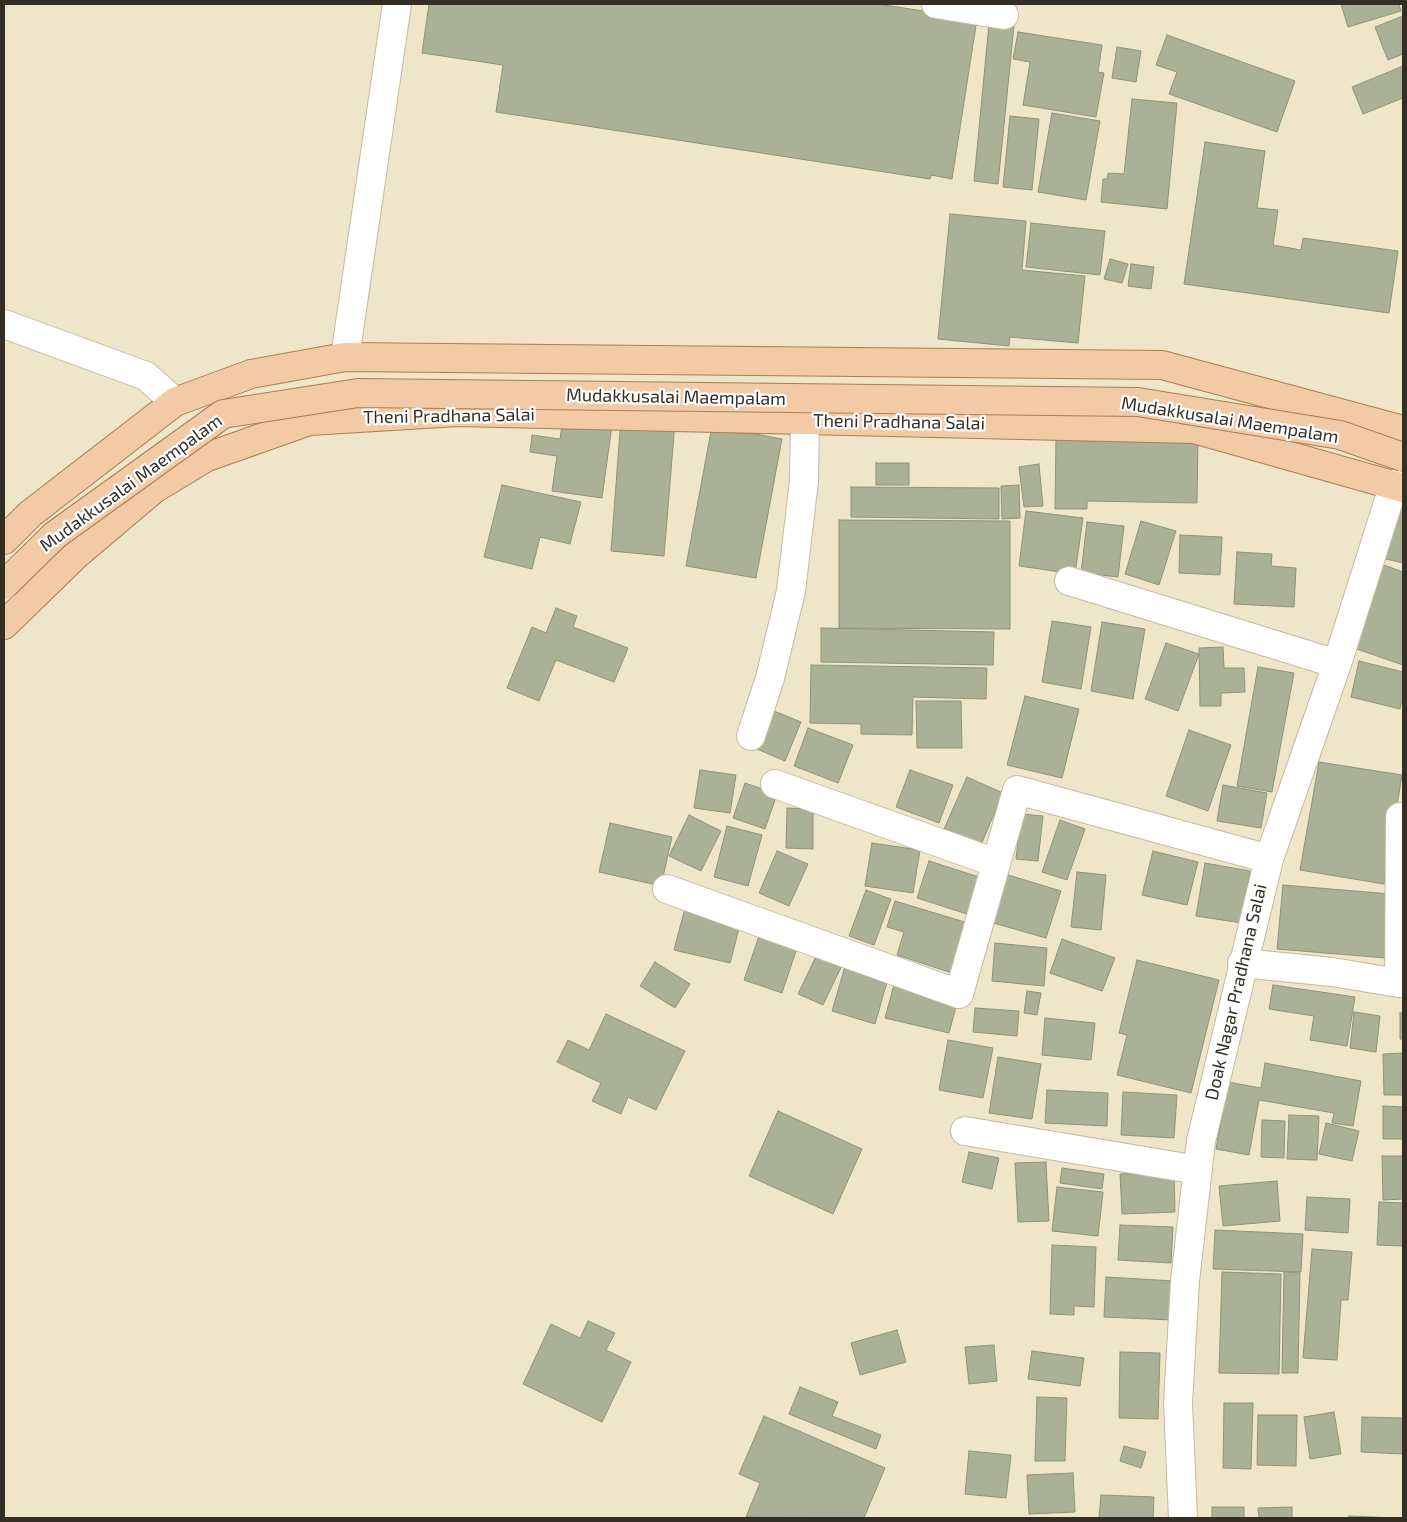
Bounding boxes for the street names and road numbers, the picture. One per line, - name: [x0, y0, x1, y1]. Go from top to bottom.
- street label: Mudakkusalai Maempalam: [566, 384, 786, 410]
- street label: Mudakkusalai Maempalam: [1120, 392, 1340, 448]
- street label: Theni Pradhana Salai: [363, 404, 535, 428]
- street label: Mudakkusalai Maempalam: [36, 410, 226, 556]
- street label: Theni Pradhana Salai: [813, 410, 985, 434]
- street label: Doak Nagar Pradhana Salai: [1201, 882, 1271, 1102]

